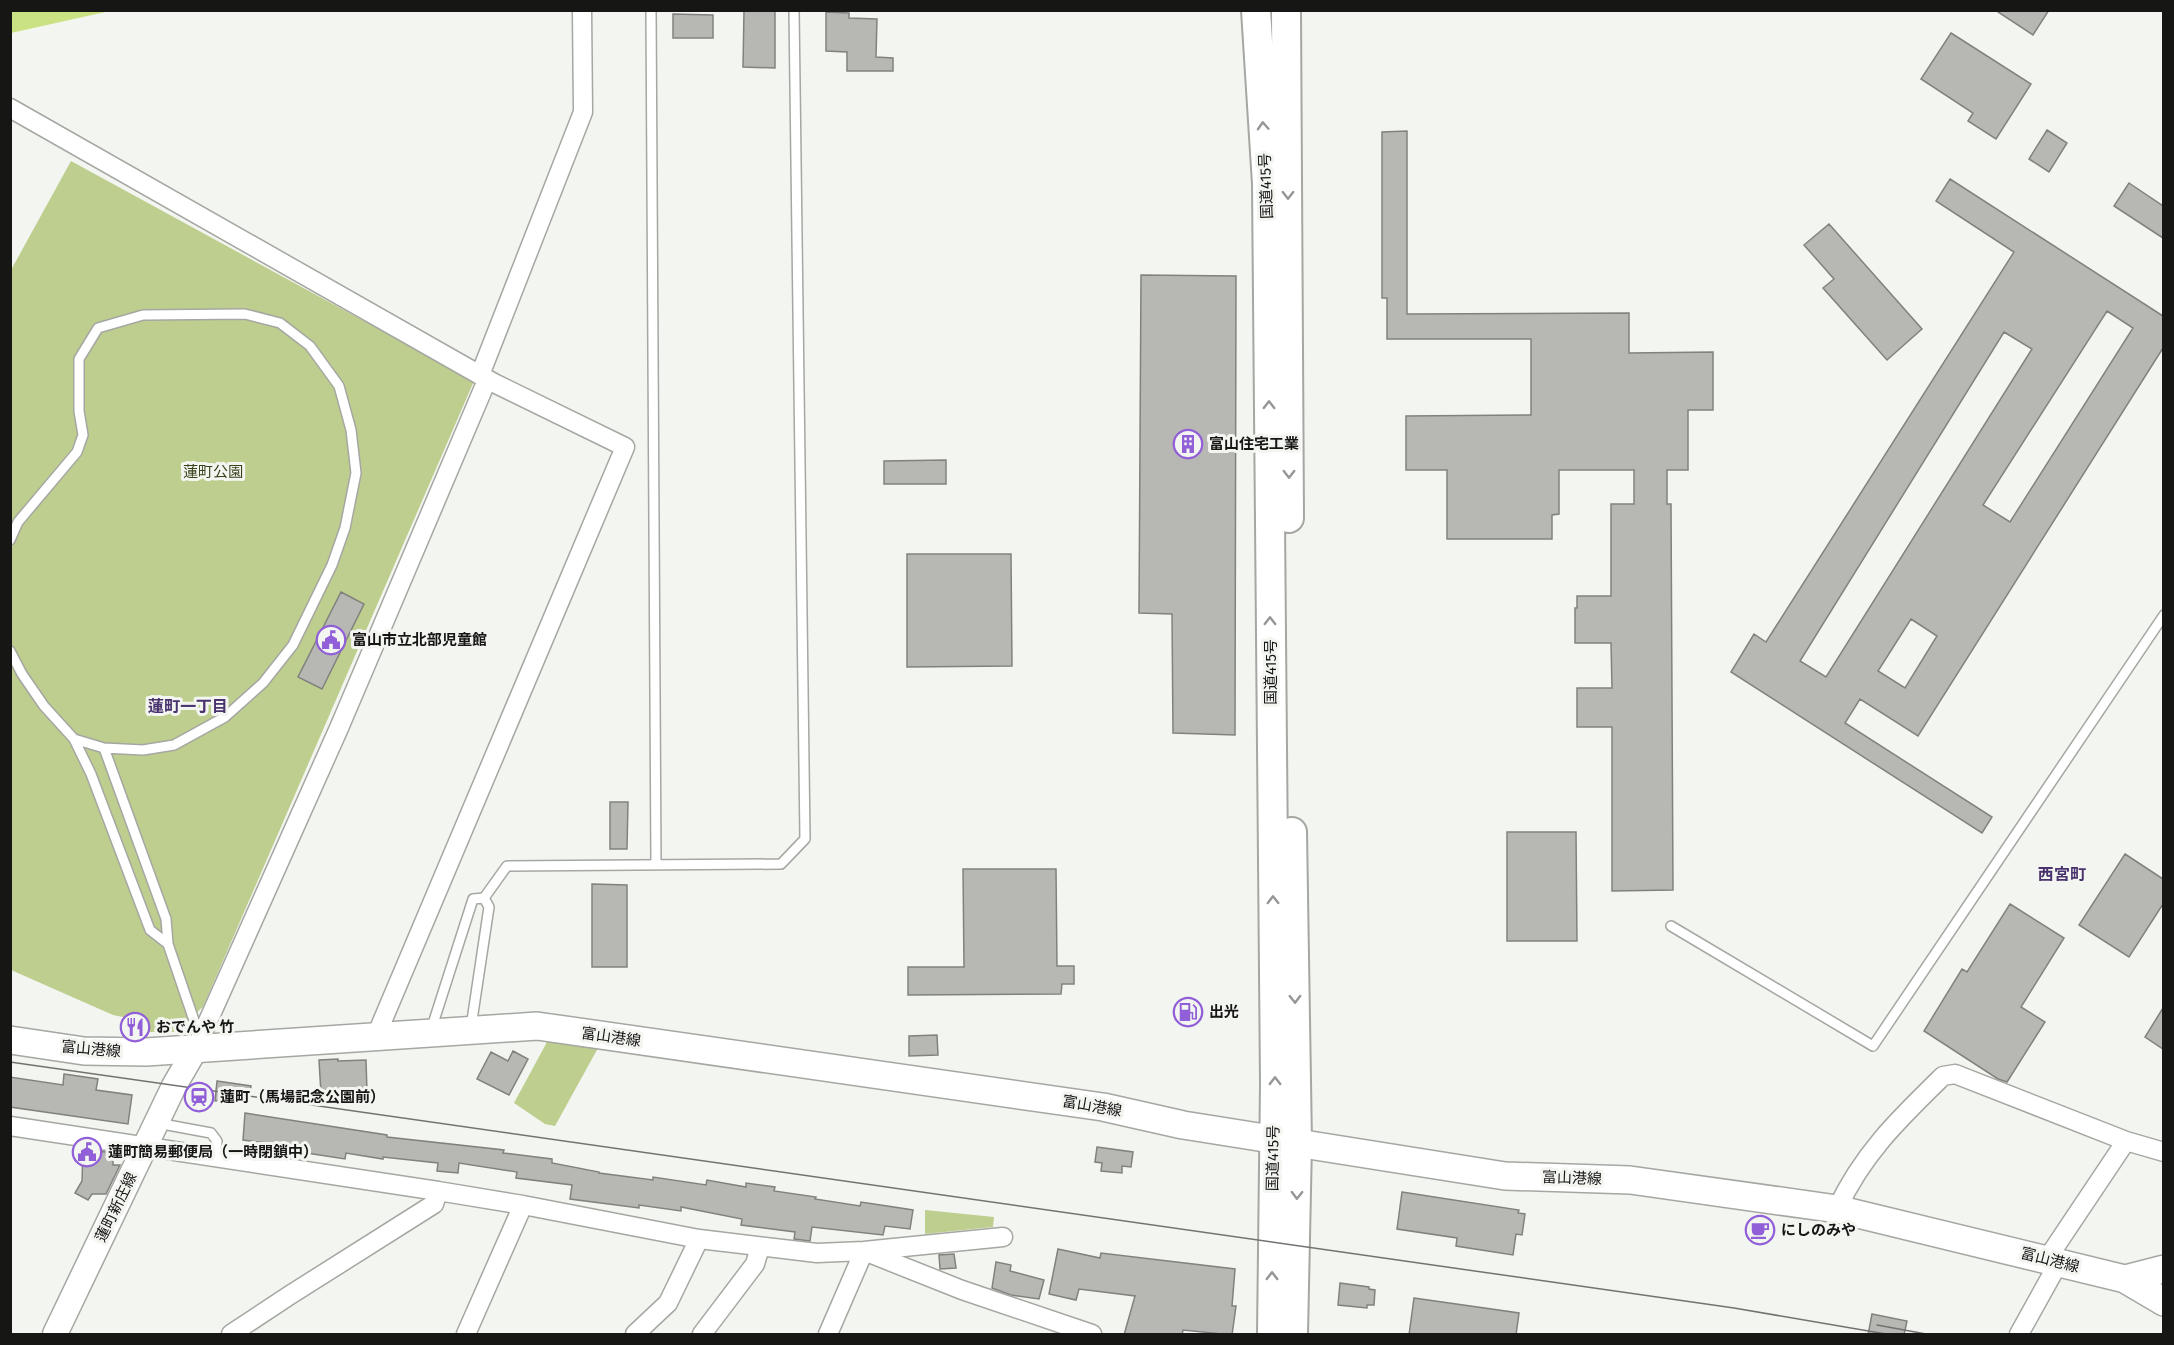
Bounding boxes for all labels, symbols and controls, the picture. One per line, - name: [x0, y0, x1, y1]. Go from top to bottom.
- one-way arrow: [1257, 121, 1270, 130]
- street label: 国道415号: [1256, 153, 1276, 219]
- one-way arrow: [1282, 190, 1294, 199]
- one-way arrow: [1263, 400, 1275, 409]
- building icon: 富山住宅工業: [1172, 428, 1204, 460]
- place label: 富山住宅工業: [1209, 435, 1299, 453]
- park label: 蓮町公園: [183, 463, 243, 481]
- one-way arrow: [1283, 469, 1295, 478]
- one-way arrow: [1264, 616, 1276, 625]
- public building icon: 富山市立北部児童館: [315, 624, 347, 656]
- place label: 富山市立北部児童館: [352, 631, 487, 649]
- street label: 国道415号: [1262, 639, 1280, 705]
- district label: 蓮町一丁目: [148, 697, 228, 716]
- district label: 西宮町: [2038, 865, 2086, 884]
- one-way arrow: [1267, 895, 1279, 904]
- one-way arrow: [1289, 995, 1301, 1004]
- fuel station icon: 出光: [1172, 996, 1204, 1028]
- place label: 出光: [1209, 1003, 1239, 1021]
- restaurant icon: おでんや 竹: [119, 1011, 151, 1043]
- place label: おでんや 竹: [156, 1018, 235, 1036]
- street label: 富山港線: [580, 1024, 642, 1050]
- street label: 富山港線: [60, 1037, 122, 1061]
- one-way arrow: [1268, 1076, 1281, 1085]
- station icon: 蓮町（馬場記念公園前）: [183, 1081, 215, 1113]
- place label: 蓮町（馬場記念公園前）: [220, 1088, 385, 1106]
- street label: 富山港線: [1061, 1092, 1123, 1120]
- street label: 国道415号: [1263, 1125, 1283, 1191]
- public building icon: 蓮町簡易郵便局（一時閉鎖中）: [71, 1136, 103, 1168]
- place label: 蓮町簡易郵便局（一時閉鎖中）: [108, 1143, 318, 1161]
- street label: 富山港線: [1542, 1168, 1602, 1188]
- street label: 蓮町新庄線: [91, 1169, 141, 1245]
- one-way arrow: [1291, 1190, 1303, 1199]
- cafe icon: にしのみや: [1744, 1214, 1776, 1246]
- place label: にしのみや: [1781, 1221, 1856, 1239]
- street label: 富山港線: [2019, 1244, 2081, 1276]
- one-way arrow: [1266, 1272, 1278, 1281]

